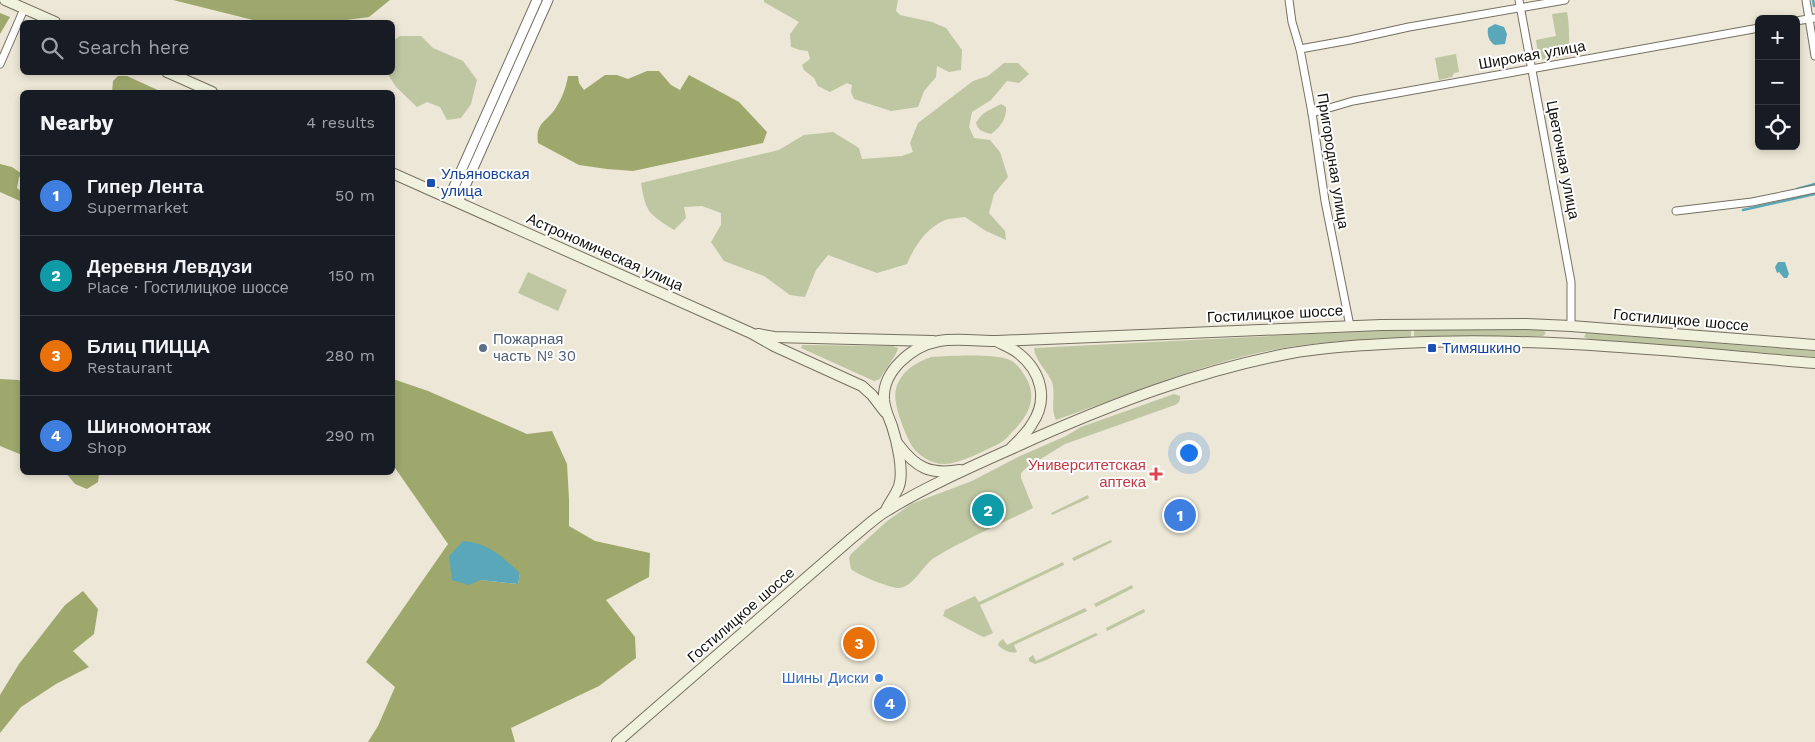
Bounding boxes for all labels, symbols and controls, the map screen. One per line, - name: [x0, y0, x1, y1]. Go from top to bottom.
- map controls: [1755, 15, 1800, 150]
- button: +: [1755, 15, 1800, 60]
- search box: [20, 20, 395, 75]
- icon: search: [38, 34, 66, 62]
- text: Search here: [78, 36, 189, 59]
- street label: Широкая улица: [1477, 37, 1588, 73]
- button: −: [1755, 60, 1800, 105]
- street label: Пригородная улица: [1313, 92, 1353, 231]
- street label: Цветочная улица: [1543, 99, 1583, 221]
- button: locate: [1755, 105, 1800, 150]
- text: Nearby: [40, 110, 113, 135]
- text: 4 results: [306, 113, 375, 132]
- place label: Ульяновская улица: [441, 165, 530, 200]
- text: Гипер Лента: [87, 175, 203, 198]
- marker: Ульяновская улица: [425, 177, 437, 189]
- text: 1: [53, 186, 59, 205]
- text: 50 m: [335, 186, 375, 205]
- text: Supermarket: [87, 198, 188, 217]
- street label: Астрономическая улица: [524, 209, 687, 295]
- text: Деревня Левдузи: [87, 255, 253, 278]
- text: 2: [51, 266, 61, 285]
- text: 150 m: [329, 266, 375, 285]
- text: Place · Гостилицкое шоссе: [87, 278, 289, 297]
- street label: Гостилицкое шоссе: [1207, 301, 1343, 327]
- street label: Гостилицкое шоссе: [1612, 305, 1750, 335]
- place label: Пожарная часть № 30: [493, 330, 576, 365]
- text: Блиц ПИЦЦА: [87, 335, 210, 358]
- place label: Тимяшкино: [1442, 339, 1521, 357]
- marker: Пожарная часть № 30: [477, 342, 489, 354]
- marker: Тимяшкино: [1426, 342, 1438, 354]
- text: 3: [51, 346, 61, 365]
- text: 280 m: [325, 346, 375, 365]
- text: Restaurant: [87, 358, 173, 377]
- text: Шиномонтаж: [87, 415, 211, 438]
- text: 4: [51, 426, 61, 445]
- text: 290 m: [325, 426, 375, 445]
- text: Shop: [87, 438, 127, 457]
- your location: [1176, 440, 1202, 466]
- place label: Университетская аптека: [1028, 456, 1147, 491]
- marker: Университетская аптека: [1150, 468, 1162, 480]
- pin: 2: [972, 491, 1004, 529]
- pin: 1: [1164, 496, 1196, 534]
- street label: Гостилицкое шоссе: [684, 564, 798, 666]
- pin: 3: [843, 624, 875, 662]
- place label: Шины Диски: [782, 669, 869, 687]
- marker: Шины Диски: [873, 672, 885, 684]
- pin: 4: [874, 684, 906, 722]

